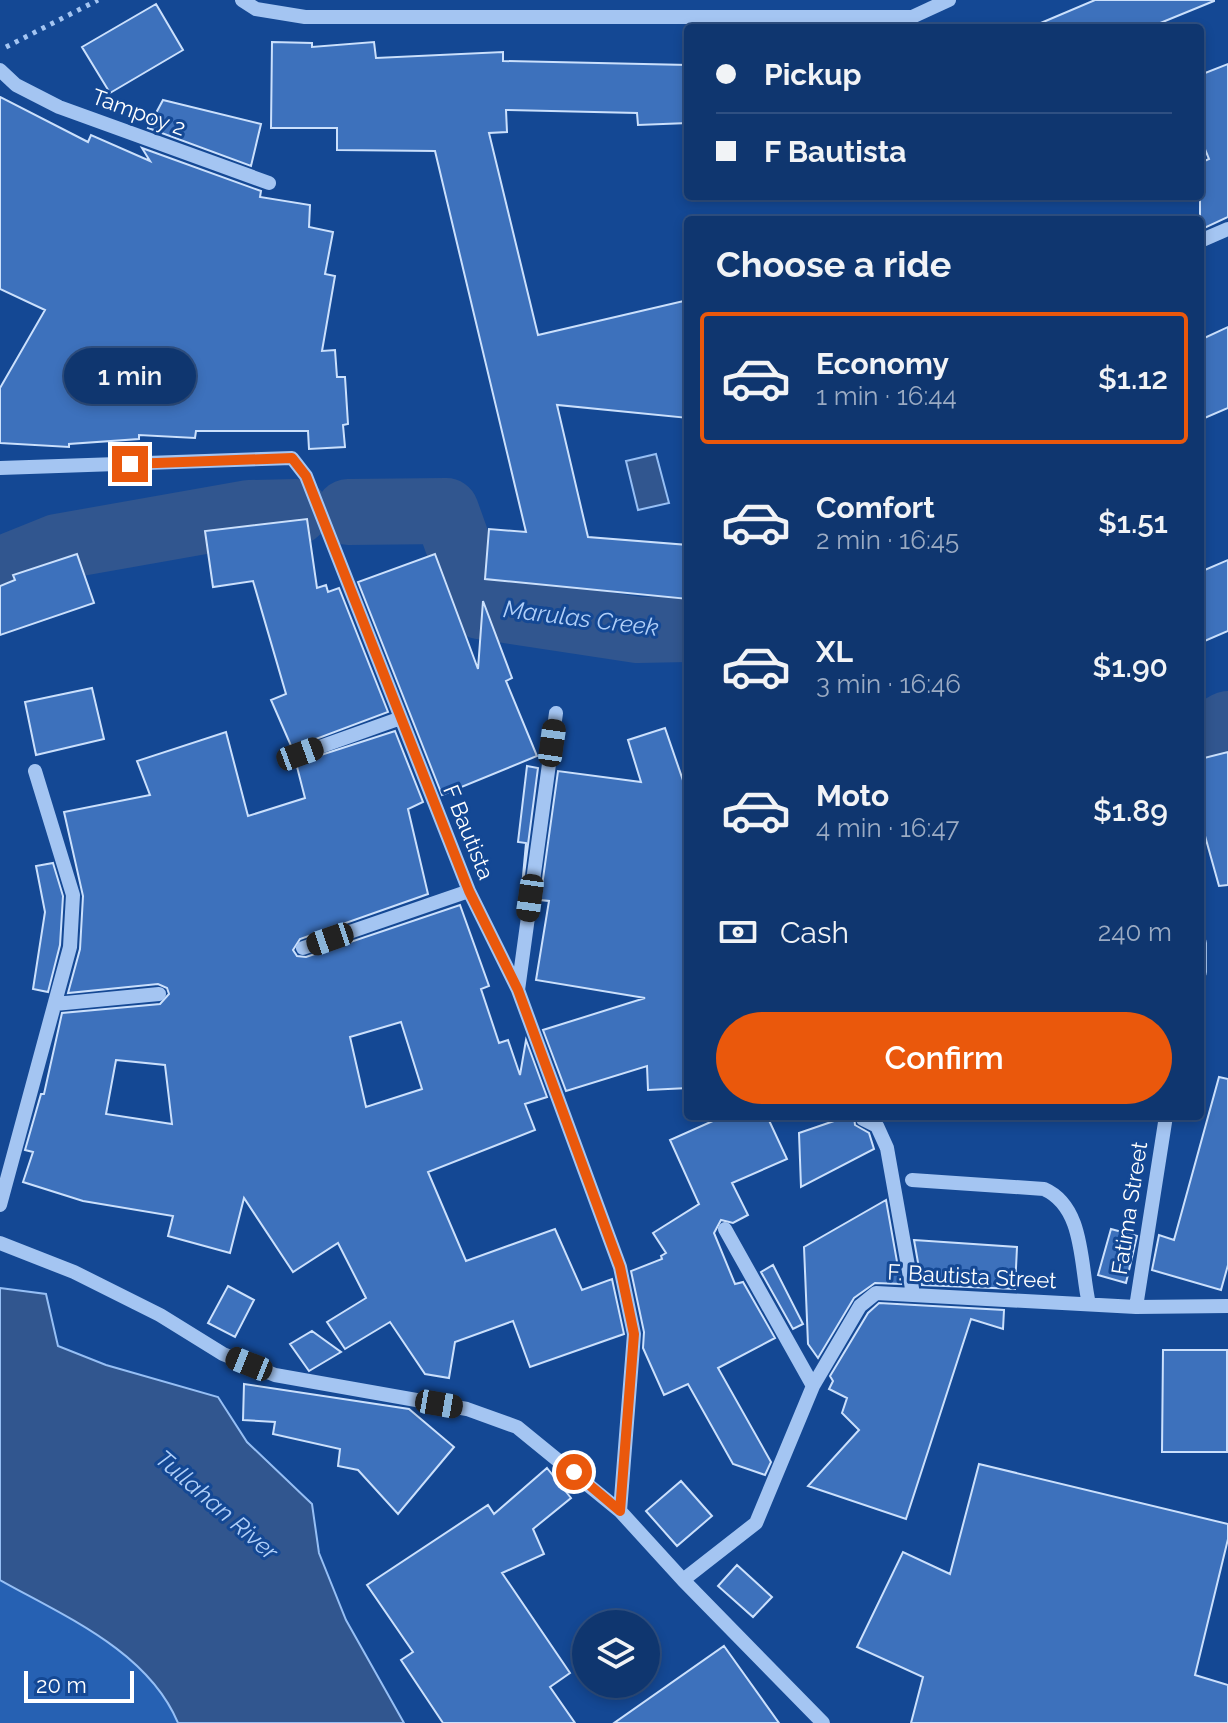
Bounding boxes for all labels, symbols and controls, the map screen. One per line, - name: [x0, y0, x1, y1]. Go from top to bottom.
- text: Pickup: [764, 57, 862, 92]
- street label: Tampoy 2: [89, 83, 189, 141]
- text: F Bautista: [764, 134, 906, 169]
- text: Choose a ride: [716, 243, 951, 285]
- icon: car: [720, 342, 792, 414]
- text: Economy: [816, 346, 949, 381]
- callout: 1 min: [64, 348, 196, 404]
- text: 1 min: [98, 361, 162, 391]
- text: $1.12: [1098, 361, 1168, 396]
- text: 1 min · 16:44: [816, 381, 957, 411]
- route end: [112, 446, 148, 482]
- icon: car: [720, 486, 792, 558]
- text: Comfort: [816, 490, 935, 525]
- text: $1.51: [1098, 505, 1168, 540]
- text: 2 min · 16:45: [816, 525, 959, 555]
- water label: Marulas Creek: [502, 594, 660, 642]
- icon: car: [720, 630, 792, 702]
- text: XL: [816, 634, 853, 669]
- text: $1.90: [1093, 649, 1168, 684]
- text: 3 min · 16:46: [816, 669, 961, 699]
- car: [537, 718, 567, 768]
- car: [273, 735, 327, 773]
- icon: car: [720, 774, 792, 846]
- text: Moto: [816, 778, 889, 813]
- street label: F Bautista: [438, 781, 500, 883]
- text: $1.89: [1093, 793, 1168, 828]
- text: 4 min · 16:47: [816, 813, 959, 843]
- car: [515, 873, 545, 923]
- icon: cash: [716, 910, 760, 954]
- text: Cash: [780, 915, 849, 950]
- text: 240 m: [1098, 917, 1172, 947]
- car: [303, 920, 357, 958]
- button: Confirm: [716, 1012, 1172, 1104]
- street label: Fatima Street: [1106, 1139, 1152, 1276]
- street label: F. Bautista Street: [887, 1259, 1058, 1293]
- car: [222, 1344, 276, 1384]
- car: [413, 1388, 465, 1420]
- water label: Tullahan River: [150, 1444, 285, 1567]
- route start: [556, 1454, 592, 1490]
- map controls: [572, 1610, 660, 1698]
- button: layers: [572, 1610, 660, 1698]
- scale bar: [24, 1667, 134, 1703]
- text: 20 m: [36, 1672, 87, 1698]

